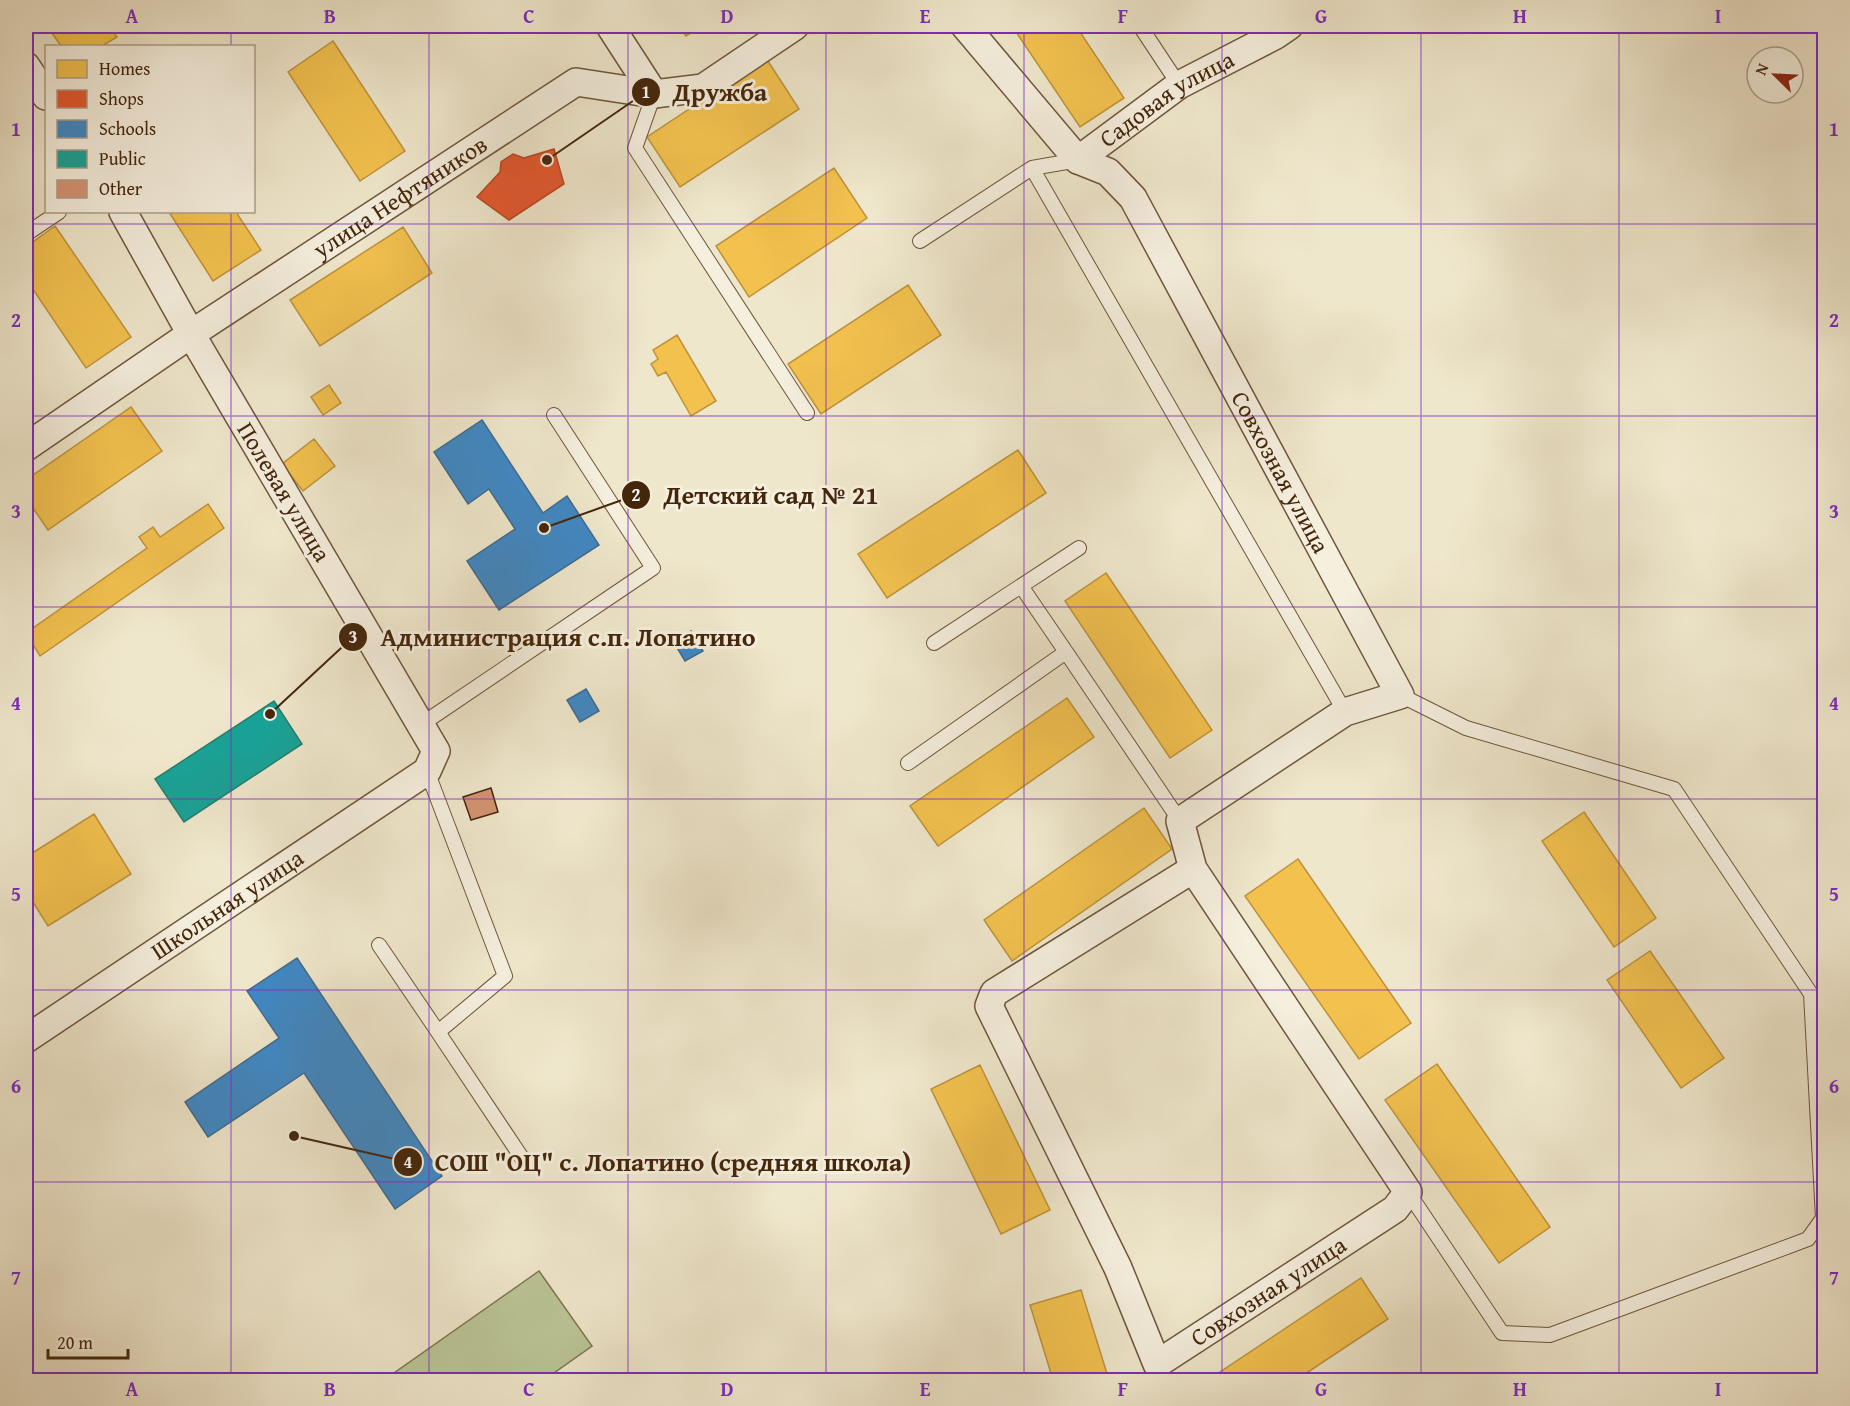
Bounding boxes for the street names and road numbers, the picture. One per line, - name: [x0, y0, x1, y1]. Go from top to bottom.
- street label: Садовая улица: [1092, 41, 1240, 156]
- street label: улица Нефтяников: [305, 127, 494, 267]
- street label: Совхозная улица: [1223, 385, 1339, 560]
- street label: Полевая улица: [229, 415, 340, 569]
- street label: Школьная улица: [144, 840, 311, 968]
- street label: Совхозная улица: [1183, 1227, 1353, 1355]

